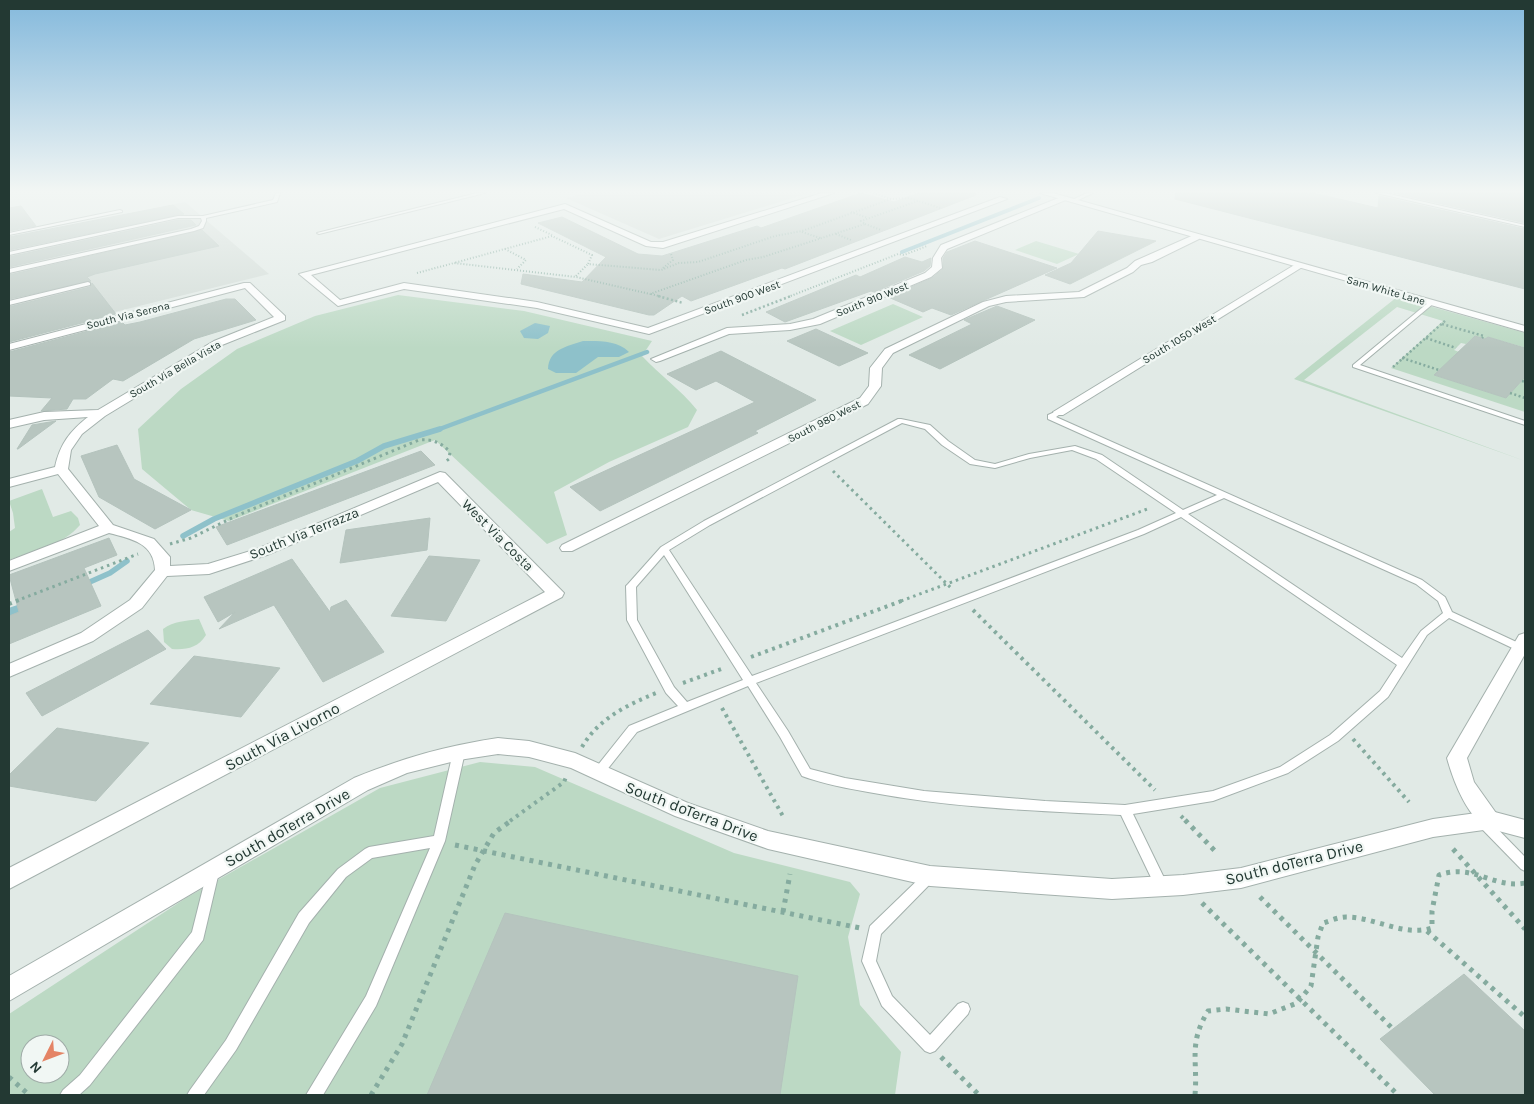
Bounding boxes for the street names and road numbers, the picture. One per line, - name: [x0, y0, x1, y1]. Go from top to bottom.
- street label: Sam White Lane: [1345, 273, 1427, 308]
- street label: South 900 West: [702, 278, 782, 317]
- street label: South 910 West: [834, 279, 910, 320]
- street label: South Via Serena: [85, 299, 171, 332]
- street label: South 1050 West: [1140, 312, 1218, 366]
- street label: South Via Bella Vista: [127, 338, 223, 401]
- street label: South 980 West: [786, 397, 863, 445]
- street label: West Via Costa: [458, 496, 537, 575]
- street label: South Via Terrazza: [247, 504, 361, 563]
- street label: South Via Livorno: [222, 698, 343, 775]
- street label: South doTerra Drive: [622, 777, 761, 846]
- street label: South doTerra Drive: [221, 784, 353, 871]
- street label: South doTerra Drive: [1223, 836, 1365, 889]

